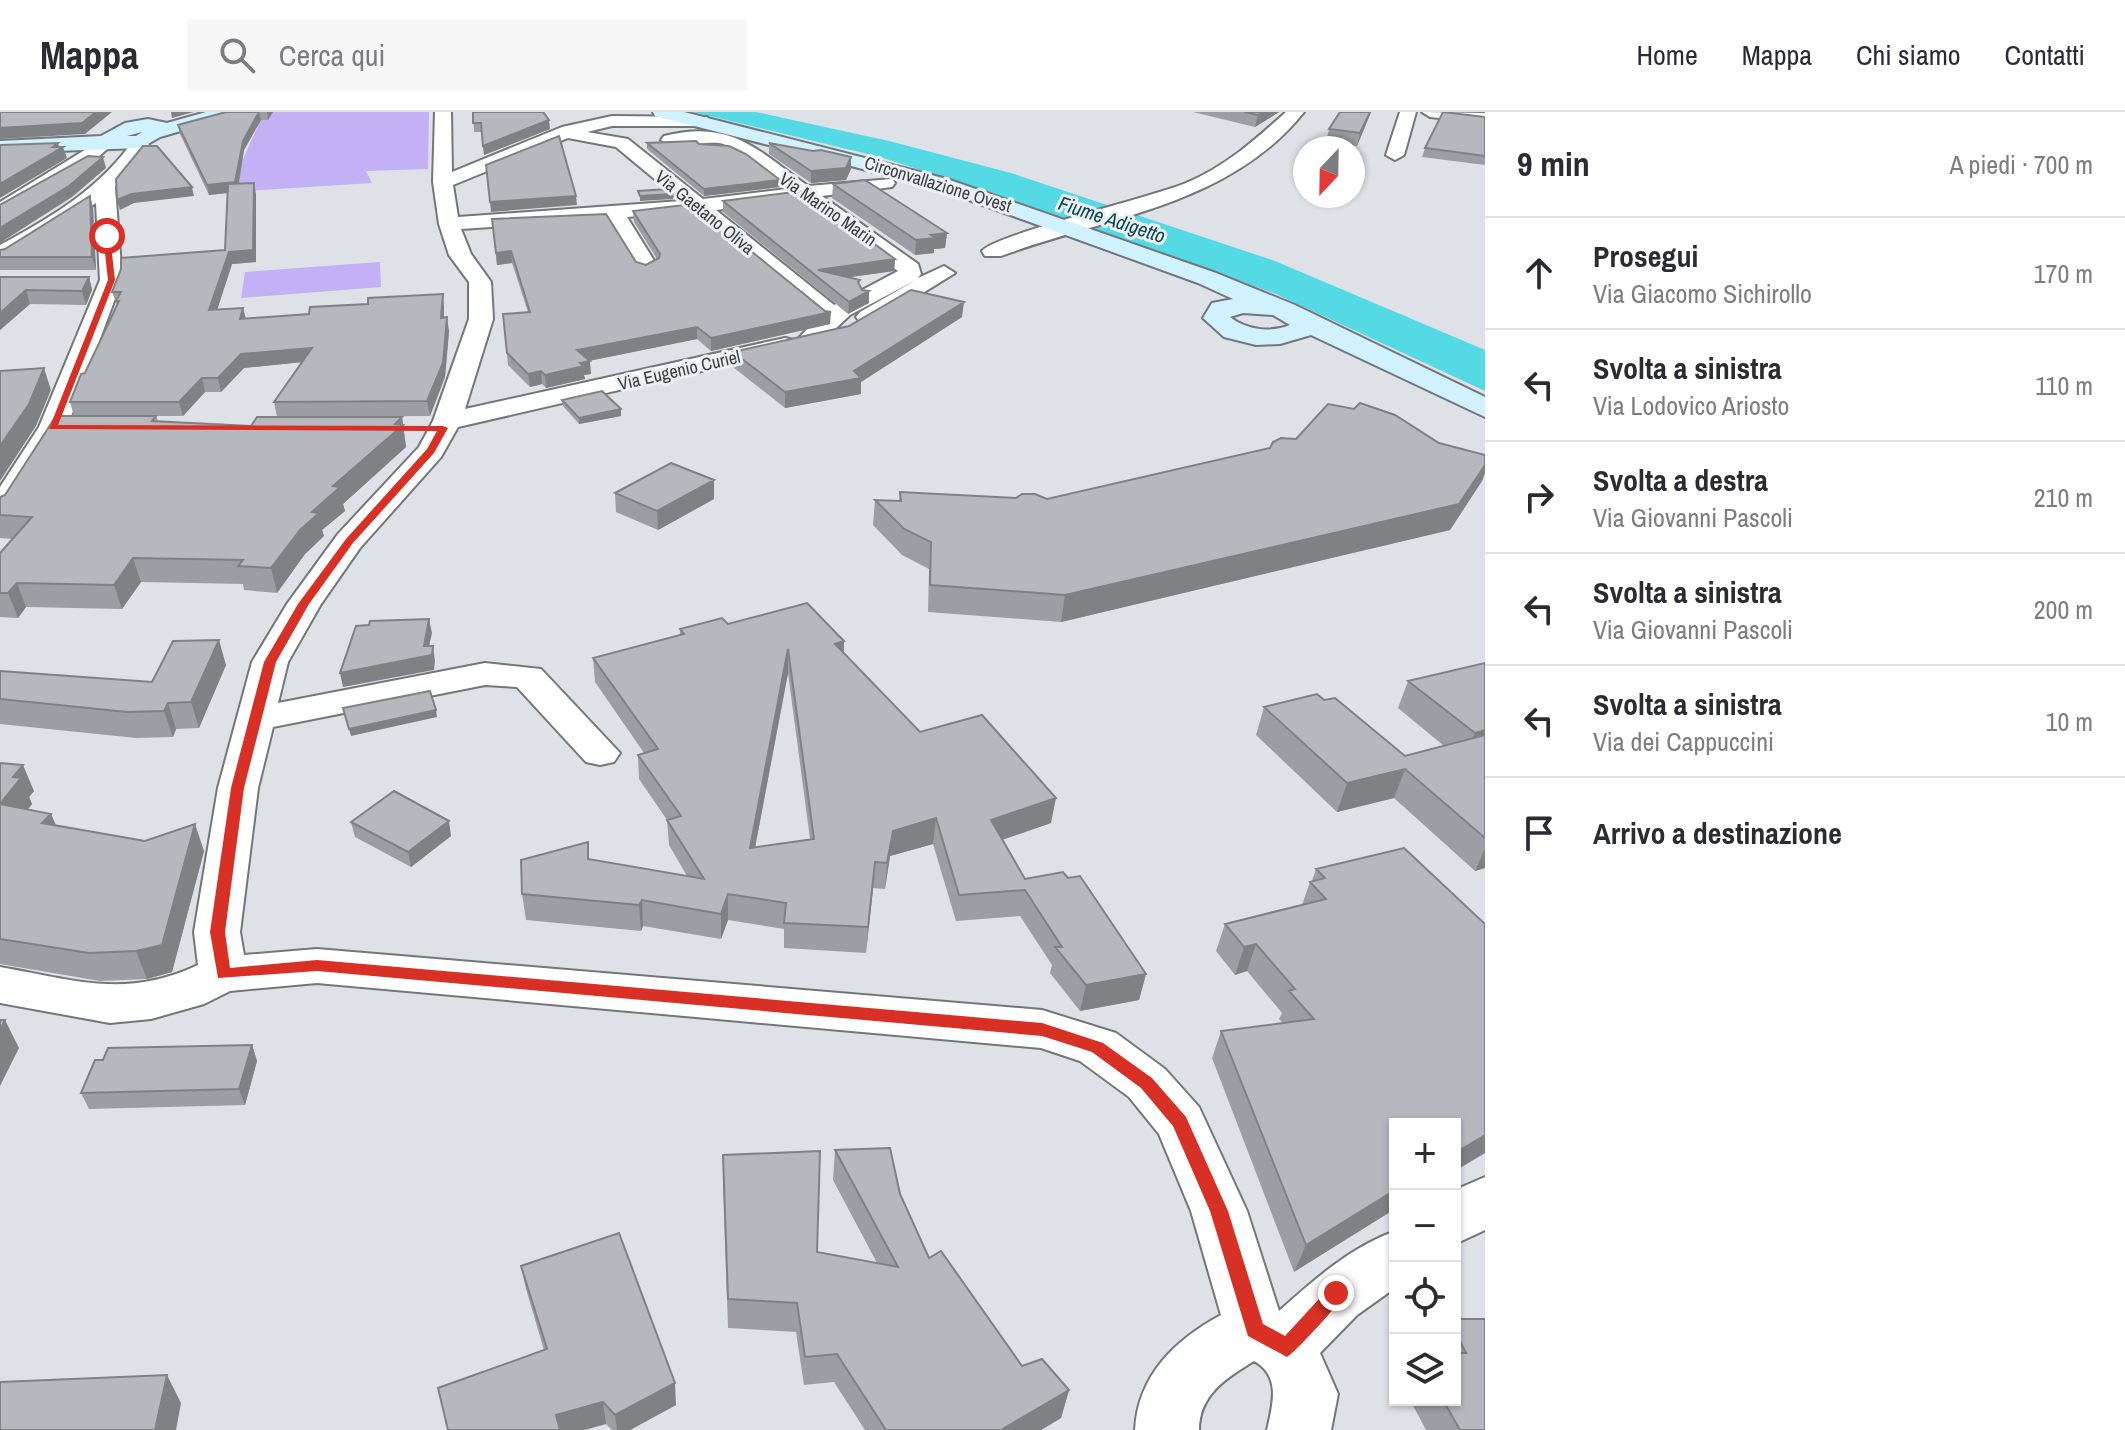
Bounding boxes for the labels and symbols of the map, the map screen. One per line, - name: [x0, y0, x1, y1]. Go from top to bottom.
- north arrow: [1293, 136, 1365, 208]
- street label: Circonvallazione Ovest: [861, 150, 1015, 218]
- street label: Via Gaetano Oliva: [650, 164, 760, 260]
- street label: Via Marino Marin: [774, 166, 882, 252]
- water label: Fiume Adigetto: [1055, 189, 1169, 249]
- route start: [89, 218, 125, 254]
- street label: Via Eugenio Curiel: [616, 344, 742, 396]
- route end: [1318, 1275, 1354, 1311]

